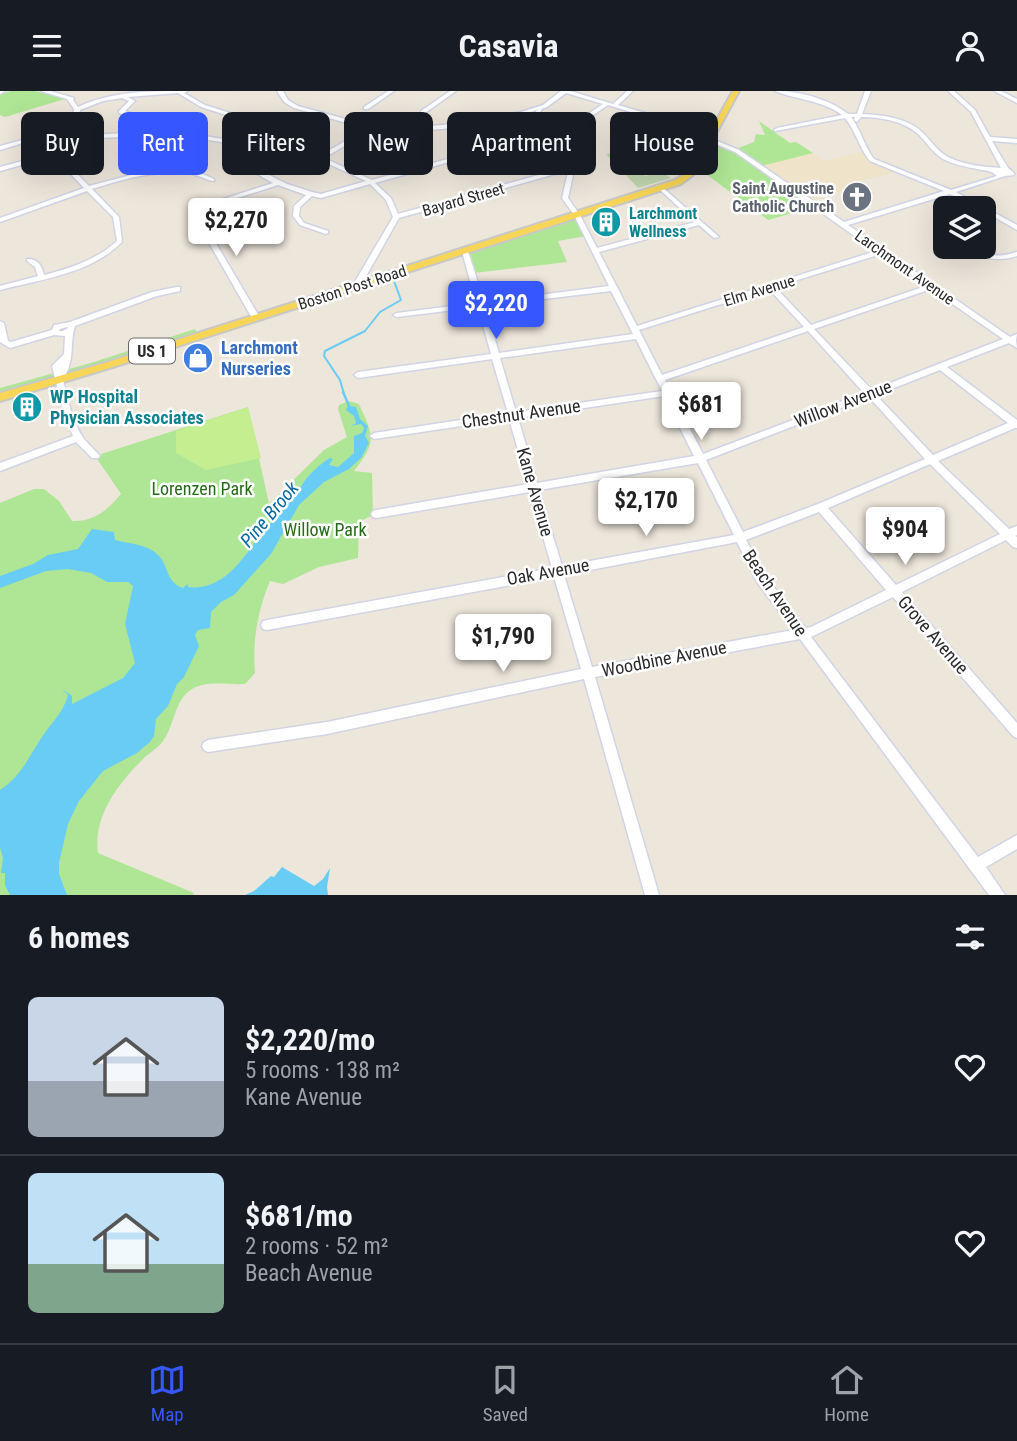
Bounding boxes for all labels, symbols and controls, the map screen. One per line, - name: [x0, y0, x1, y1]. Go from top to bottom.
- icon: menu: [28, 27, 66, 65]
- text: Casavia: [458, 27, 559, 65]
- icon: person: [951, 27, 989, 65]
- chip: Buy: [21, 112, 104, 175]
- chip: Rent: [118, 112, 208, 175]
- chip: Filters: [222, 112, 330, 175]
- chip: New: [344, 112, 433, 175]
- chip: Apartment: [447, 112, 596, 175]
- chip: House: [610, 112, 718, 175]
- street label: Bayard Street: [420, 179, 507, 220]
- place label: Saint Augustine Catholic Church: [732, 179, 834, 216]
- church icon: Saint Augustine Catholic Church: [840, 180, 874, 214]
- map controls: [933, 196, 996, 259]
- button: layers: [933, 196, 996, 259]
- pin: $2,270: [179, 199, 293, 258]
- place label: Larchmont Wellness: [629, 204, 697, 241]
- building icon: Larchmont Wellness: [589, 205, 623, 239]
- text: $2,270: [204, 207, 268, 234]
- street label: Larchmont Avenue: [851, 226, 958, 309]
- street label: Boston Post Road: [296, 261, 409, 314]
- street label: Elm Avenue: [721, 271, 797, 310]
- pin: $2,220: [439, 281, 553, 341]
- text: $2,220: [464, 290, 528, 317]
- place label: Larchmont Nurseries: [221, 337, 298, 379]
- road number: US 1: [129, 339, 175, 363]
- shop icon: Larchmont Nurseries: [181, 341, 215, 375]
- street label: Willow Avenue: [791, 375, 895, 432]
- pin: $681: [660, 383, 742, 442]
- place label: WP Hospital Physician Associates: [50, 386, 204, 428]
- building icon: WP Hospital Physician Associates: [10, 390, 44, 424]
- text: $681: [678, 391, 724, 418]
- street label: Chestnut Avenue: [460, 395, 582, 432]
- street label: Kane Avenue: [513, 445, 558, 539]
- water label: Pine Brook: [235, 476, 304, 552]
- park label: Lorenzen Park: [151, 478, 253, 499]
- pin: $2,170: [589, 479, 703, 538]
- text: $2,170: [614, 487, 678, 514]
- pin: $904: [864, 507, 946, 567]
- text: $904: [882, 516, 928, 543]
- park label: Willow Park: [283, 519, 367, 540]
- street label: Beach Avenue: [739, 545, 812, 640]
- street label: Oak Avenue: [505, 554, 591, 589]
- street label: Grove Avenue: [894, 591, 973, 678]
- pin: $1,790: [446, 615, 560, 674]
- text: $1,790: [471, 623, 535, 650]
- street label: Woodbine Avenue: [600, 636, 728, 681]
- icon: filters: [951, 918, 989, 956]
- text: 6 homes: [28, 920, 130, 955]
- text: $2,220/mo: [245, 1022, 375, 1057]
- icon: home: [84, 1025, 168, 1109]
- icon: heart: [951, 1048, 989, 1086]
- text: 5 rooms · 138 m²: [245, 1057, 400, 1084]
- text: Kane Avenue: [245, 1084, 362, 1111]
- text: $681/mo: [245, 1198, 353, 1233]
- icon: home: [84, 1201, 168, 1285]
- icon: heart: [951, 1224, 989, 1262]
- text: 2 rooms · 52 m²: [245, 1233, 388, 1260]
- text: Beach Avenue: [245, 1260, 373, 1287]
- tab: Map: [148, 1361, 186, 1426]
- tab: Saved: [483, 1361, 528, 1426]
- tab: Home: [824, 1361, 869, 1426]

